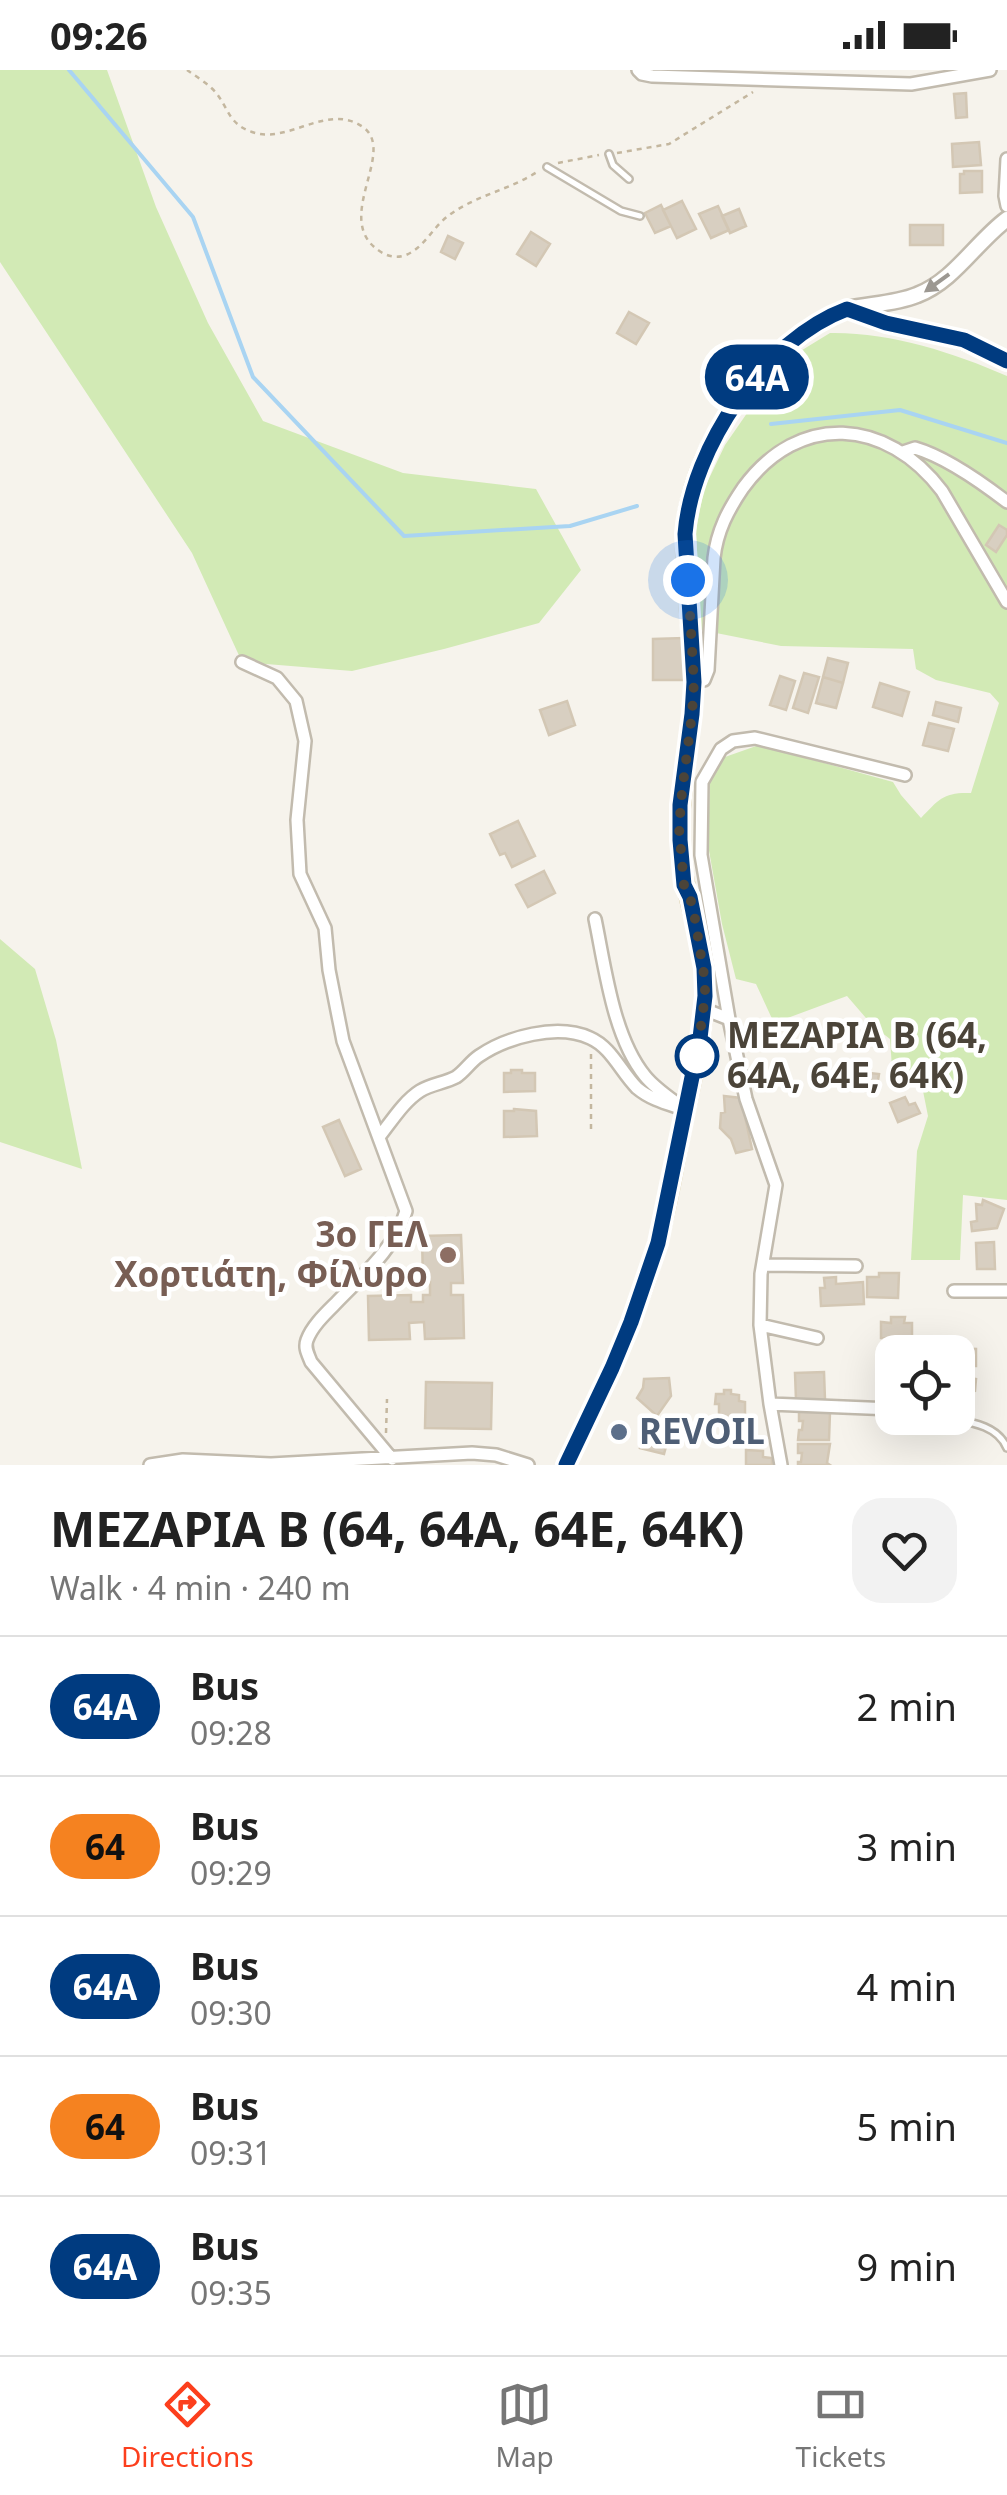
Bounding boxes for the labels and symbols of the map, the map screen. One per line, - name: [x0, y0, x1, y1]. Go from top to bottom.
- one-way arrow: [924, 272, 950, 292]
- line badge: 64Α: [700, 344, 814, 410]
- your location: [663, 555, 713, 605]
- place label: ΜΕΖΑΡΙΑ B (64, 64Α, 64Ε, 64Κ): [727, 1011, 987, 1098]
- marker: ΜΕΖΑΡΙΑ B (64, 64Α, 64Ε, 64Κ): [676, 1035, 718, 1077]
- place label: 3ο ΓΕΛ Χορτιάτη, Φίλυρο: [114, 1210, 429, 1297]
- marker: 3ο ΓΕΛ Χορτιάτη, Φίλυρο: [437, 1244, 459, 1266]
- place label: REVOIL: [639, 1407, 765, 1454]
- marker: REVOIL: [608, 1421, 630, 1443]

